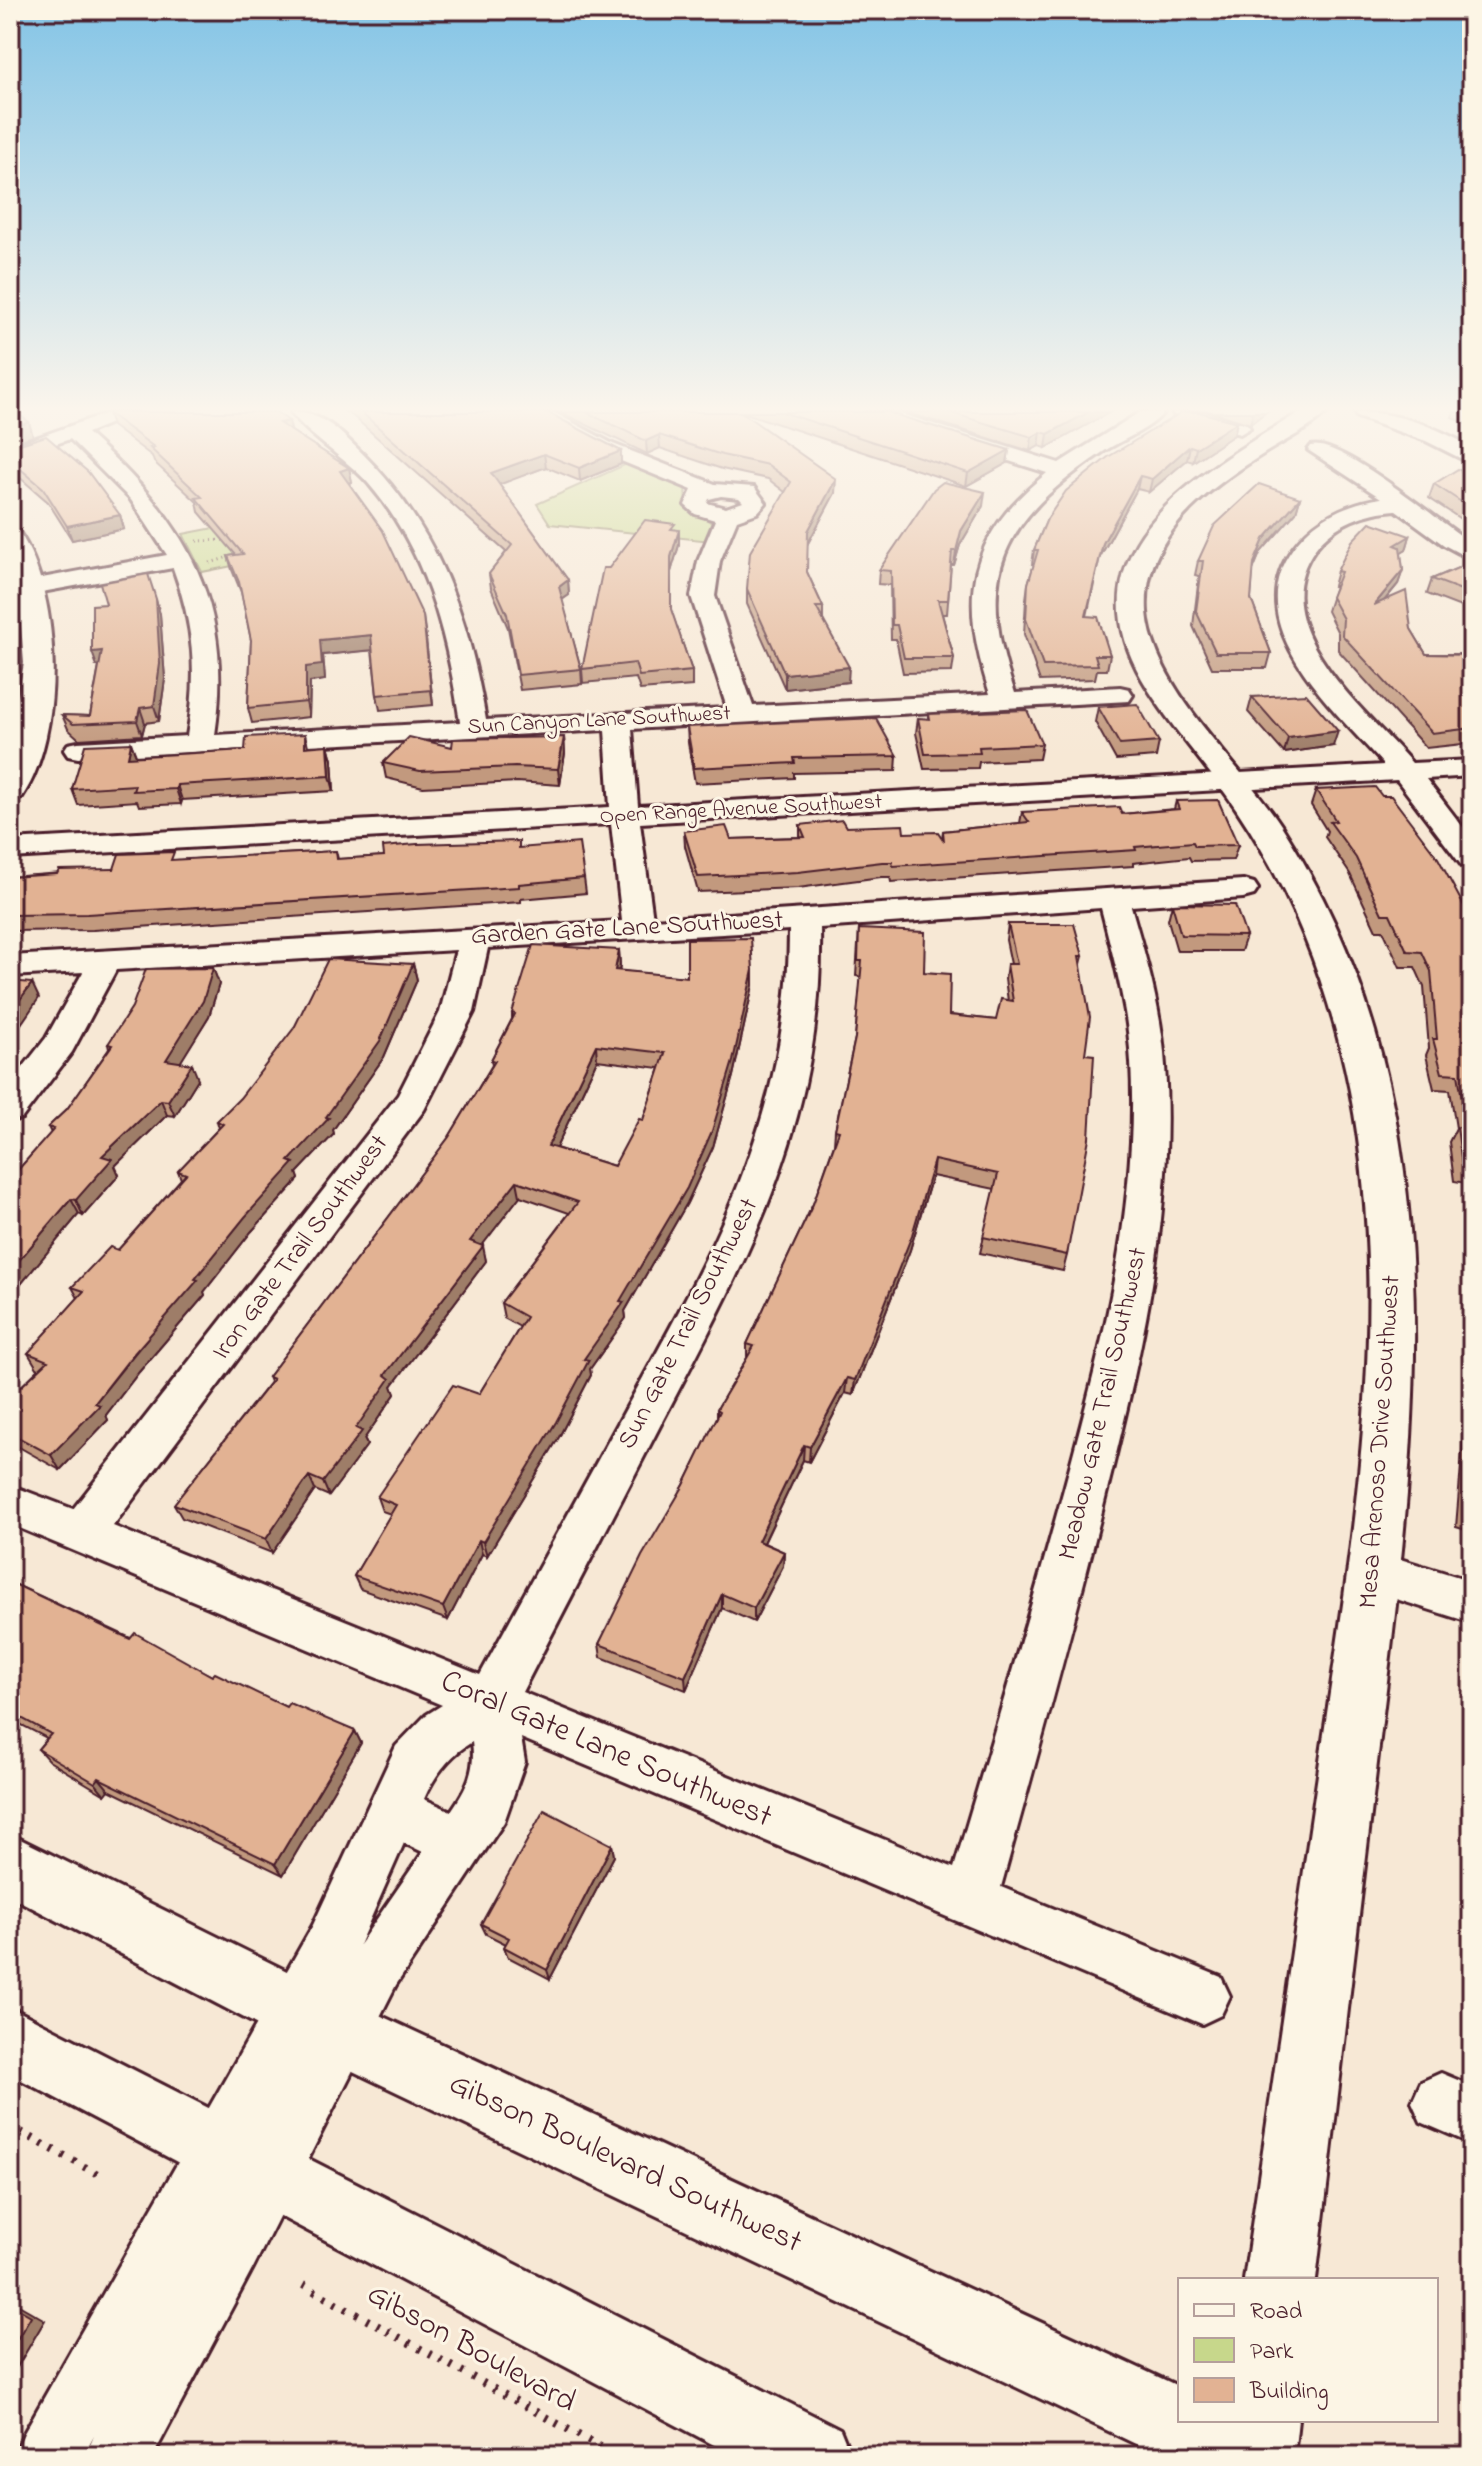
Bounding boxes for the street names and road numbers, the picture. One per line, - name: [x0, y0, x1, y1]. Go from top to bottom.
- street label: Sun Canyon Lane Southwest: [467, 698, 732, 745]
- street label: Open Range Avenue Southwest: [599, 787, 884, 834]
- street label: Garden Gate Lane Southwest: [470, 902, 784, 956]
- street label: Iron Gate Trail Southwest: [204, 1127, 399, 1369]
- street label: Sun Gate Trail Southwest: [609, 1192, 769, 1456]
- street label: Meadow Gate Trail Southwest: [1050, 1244, 1159, 1564]
- street label: Mesa Arenoso Drive Southwest: [1350, 1274, 1412, 1610]
- street label: Coral Gate Lane Southwest: [433, 1659, 779, 1841]
- street label: Gibson Boulevard Southwest: [441, 2061, 810, 2267]
- street label: Gibson Boulevard: [358, 2272, 584, 2426]

